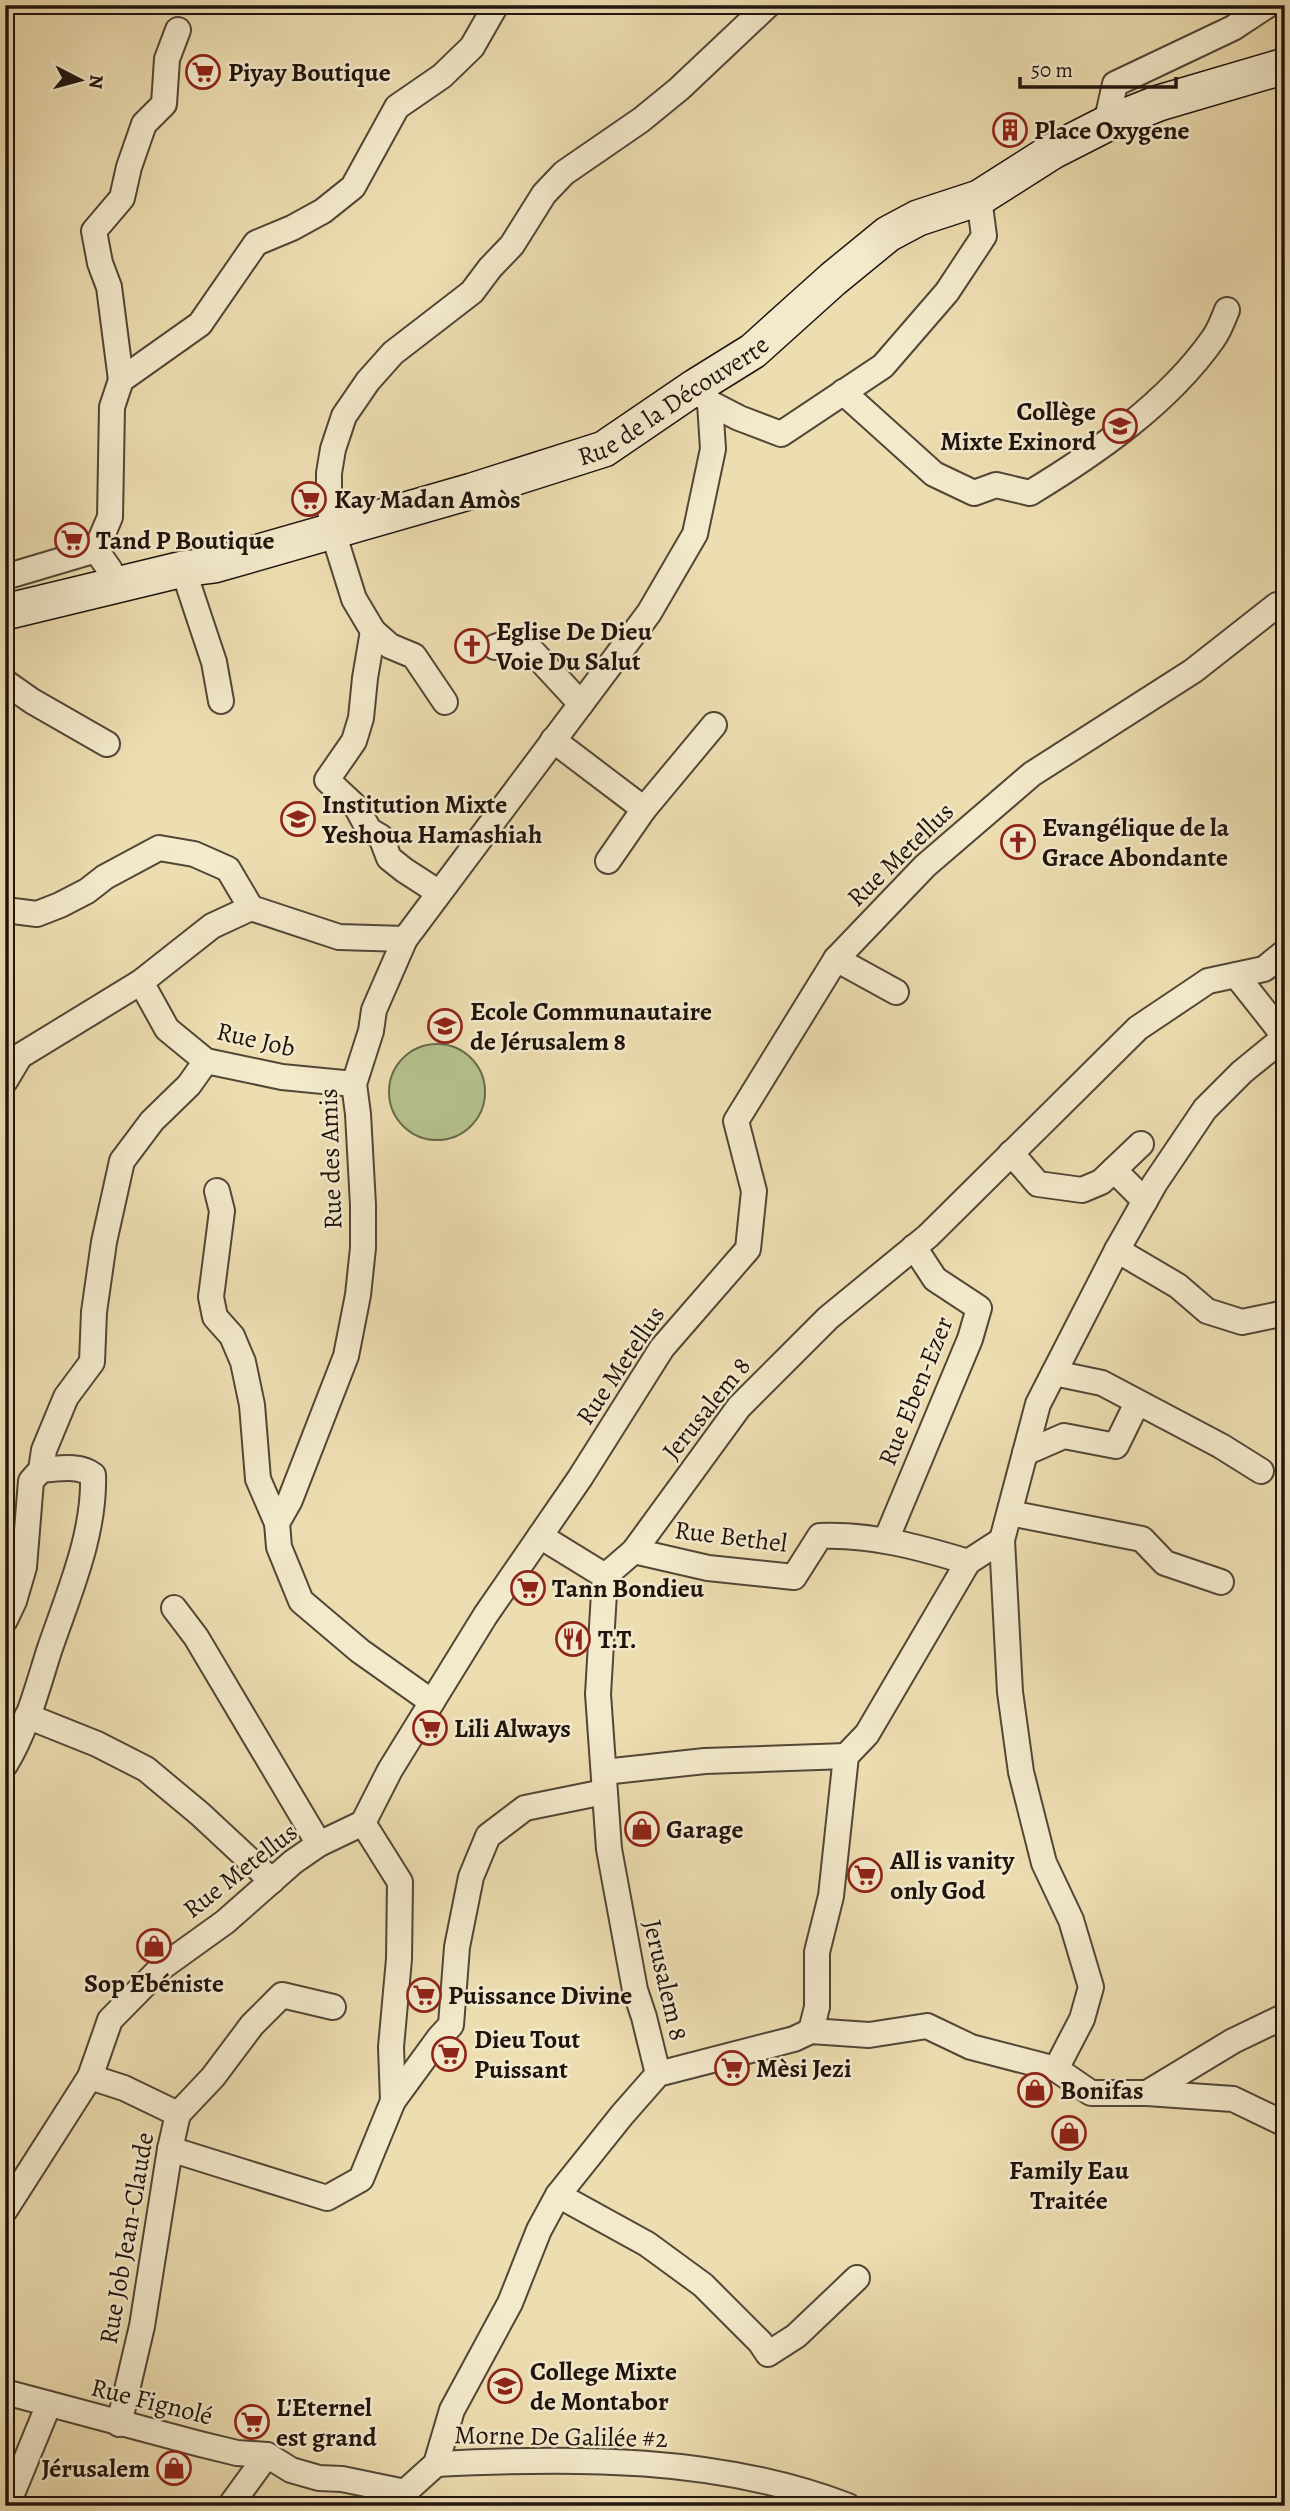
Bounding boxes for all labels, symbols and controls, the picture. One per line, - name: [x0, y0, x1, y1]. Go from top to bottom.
- north arrow: [46, 46, 116, 116]
- scale bar: [1020, 46, 1176, 90]
- supermarket icon: Piyay Boutique: [184, 53, 222, 91]
- place label: Piyay Boutique: [228, 55, 391, 90]
- text: 50 m: [1031, 56, 1073, 84]
- text: N: [82, 73, 110, 90]
- building icon: Place Oxygene: [991, 111, 1029, 149]
- place label: Place Oxygene: [1034, 113, 1190, 148]
- street label: Rue de la Découverte: [573, 328, 777, 474]
- place label: Collège Mixte Exinord: [940, 394, 1097, 459]
- school or university icon: Collège Mixte Exinord: [1101, 407, 1139, 445]
- supermarket icon: Kay Madan Amòs: [290, 480, 328, 518]
- place label: Kay Madan Amòs: [334, 482, 521, 517]
- supermarket icon: Tand P Boutique: [53, 521, 91, 559]
- place label: Tand P Boutique: [96, 523, 275, 558]
- place label: Eglise De Dieu Voie Du Salut: [495, 614, 653, 679]
- church icon: Eglise De Dieu Voie Du Salut: [453, 627, 491, 665]
- place label: Institution Mixte Yeshoua Hamashiah: [321, 787, 542, 852]
- street label: Rue Metellus: [839, 794, 962, 914]
- school or university icon: Institution Mixte Yeshoua Hamashiah: [279, 800, 317, 838]
- place label: Evangélique de la Grace Abondante: [1042, 810, 1230, 875]
- church icon: Evangélique de la Grace Abondante: [999, 823, 1037, 861]
- place label: Ecole Communautaire de Jérusalem 8: [470, 994, 712, 1059]
- school or university icon: Ecole Communautaire de Jérusalem 8: [426, 1007, 464, 1045]
- street label: Rue Job: [213, 1013, 299, 1065]
- street label: Rue des Amis: [311, 1088, 350, 1230]
- street label: Rue Metellus: [568, 1299, 673, 1432]
- street label: Rue Eben-Ezer: [870, 1311, 961, 1471]
- street label: Jerusalem 8: [654, 1349, 759, 1467]
- street label: Rue Bethel: [673, 1512, 789, 1561]
- supermarket icon: Tann Bondieu: [509, 1569, 547, 1607]
- place label: Tann Bondieu: [552, 1571, 705, 1606]
- restaurant icon: T.T.: [554, 1620, 592, 1658]
- place label: T.T.: [598, 1622, 637, 1657]
- supermarket icon: Lili Always: [411, 1709, 449, 1747]
- place label: Lili Always: [454, 1711, 571, 1746]
- shop icon: Garage: [623, 1810, 661, 1848]
- place label: Garage: [666, 1812, 743, 1847]
- street label: Rue Metellus: [176, 1815, 305, 1926]
- place label: All is vanity only God: [889, 1843, 1015, 1908]
- supermarket icon: All is vanity only God: [846, 1856, 884, 1894]
- street label: Jerusalem 8: [635, 1916, 696, 2044]
- shop icon: Sop Ebéniste: [135, 1927, 173, 1965]
- place label: Sop Ebéniste: [84, 1966, 224, 2001]
- supermarket icon: Puissance Divine: [405, 1976, 443, 2014]
- place label: Puissance Divine: [448, 1978, 632, 2013]
- place label: Dieu Tout Puissant: [474, 2022, 580, 2087]
- supermarket icon: Dieu Tout Puissant: [430, 2035, 468, 2073]
- supermarket icon: Mèsi Jezi: [713, 2049, 751, 2087]
- place label: Mèsi Jezi: [756, 2051, 852, 2086]
- shop icon: Bonifas: [1016, 2071, 1054, 2109]
- place label: Bonifas: [1060, 2073, 1144, 2108]
- shop icon: Family Eau Traitée: [1050, 2114, 1088, 2152]
- street label: Rue Job Jean-Claude: [91, 2129, 162, 2347]
- place label: Family Eau Traitée: [1009, 2153, 1130, 2218]
- place label: College Mixte de Montabor: [530, 2354, 677, 2419]
- school or university icon: College Mixte de Montabor: [486, 2367, 524, 2405]
- street label: Rue Fignolé: [87, 2369, 216, 2434]
- place label: L'Eternel est grand: [276, 2390, 378, 2455]
- supermarket icon: L'Eternel est grand: [233, 2403, 271, 2441]
- street label: Morne De Galilée #2: [454, 2417, 668, 2456]
- shop icon: Jérusalem: [155, 2449, 193, 2487]
- place label: Jérusalem: [41, 2451, 150, 2486]

